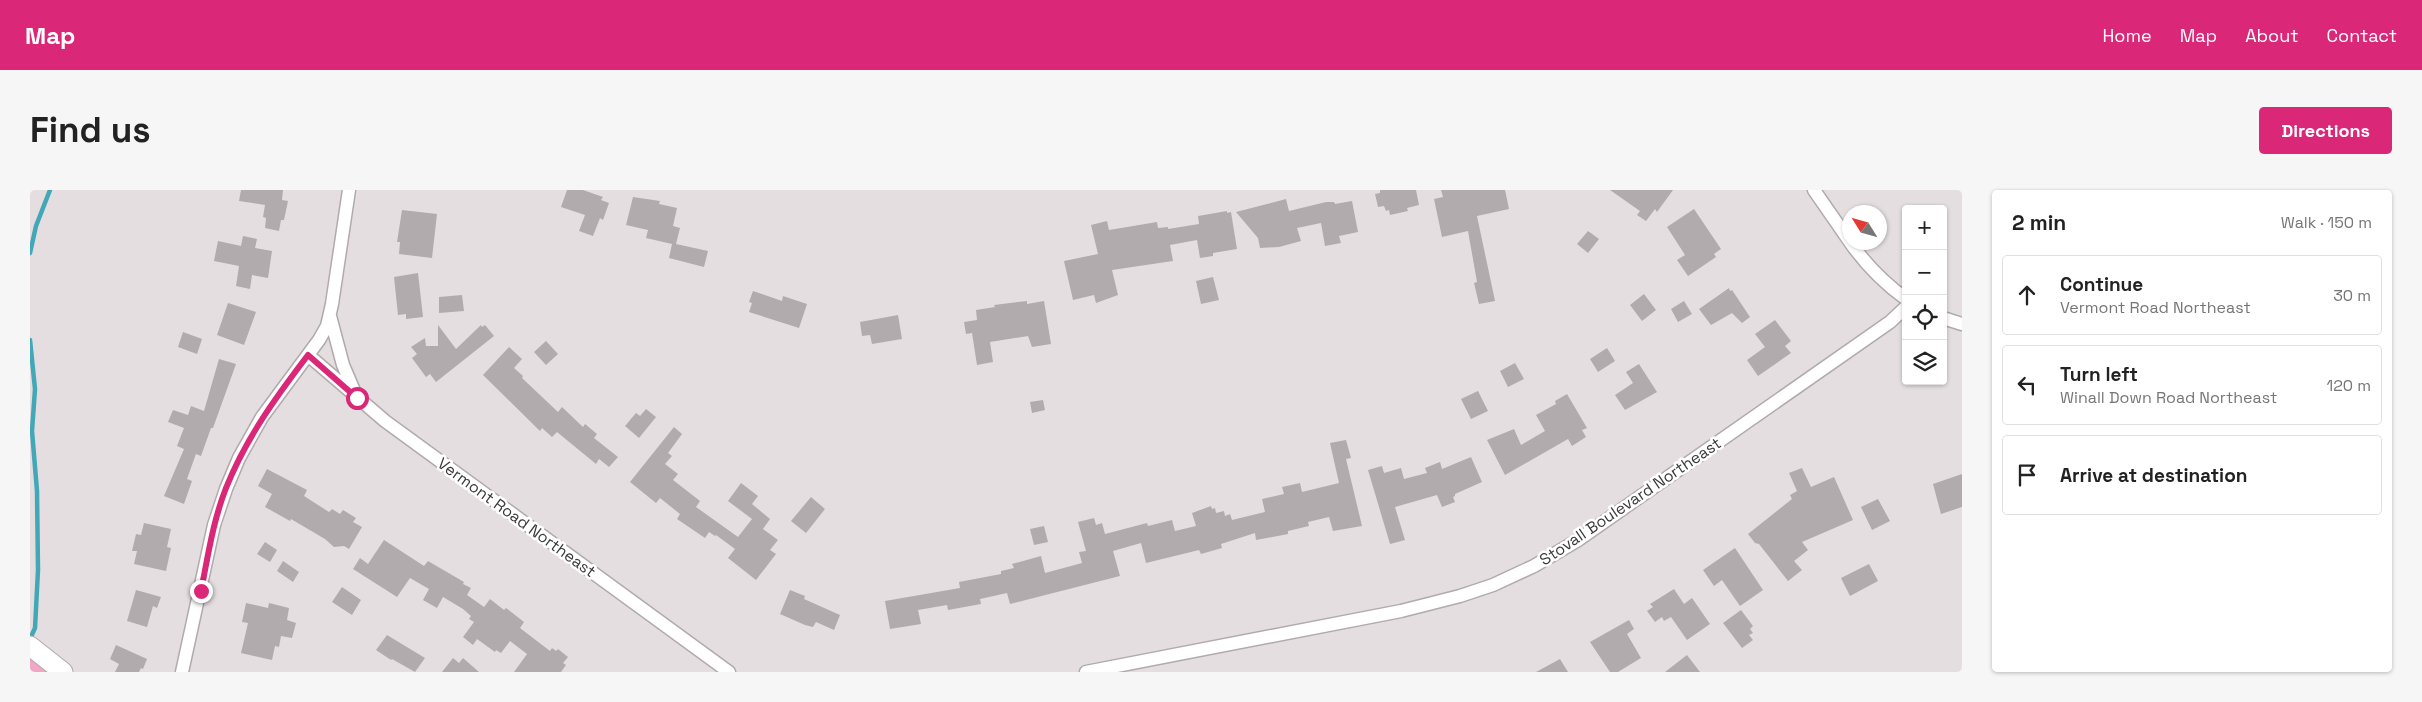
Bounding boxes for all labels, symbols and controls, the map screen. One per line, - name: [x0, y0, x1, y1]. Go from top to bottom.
- text: Map: [25, 20, 75, 51]
- text: Home: [2103, 24, 2152, 47]
- text: Map: [2180, 24, 2217, 47]
- text: About: [2245, 24, 2299, 47]
- text: Contact: [2327, 24, 2397, 47]
- button: Directions: [2259, 107, 2392, 154]
- text: Find us: [30, 108, 151, 152]
- north arrow: [1842, 205, 1887, 250]
- map controls: [1902, 205, 1947, 385]
- button: +: [1902, 205, 1947, 250]
- text: 2 min: [2012, 209, 2066, 236]
- text: Walk · 150 m: [2281, 212, 2372, 233]
- button: −: [1902, 250, 1947, 295]
- text: Continue: [2060, 272, 2143, 297]
- icon: ahead: [2013, 281, 2041, 309]
- text: 30 m: [2333, 285, 2371, 306]
- button: locate: [1902, 295, 1947, 340]
- text: Vermont Road Northeast: [2060, 297, 2251, 318]
- button: layers: [1902, 340, 1947, 385]
- text: Turn left: [2060, 362, 2138, 387]
- icon: left: [2013, 371, 2041, 399]
- text: 120 m: [2327, 375, 2371, 396]
- route start: [346, 387, 369, 410]
- text: Winall Down Road Northeast: [2060, 387, 2277, 408]
- street label: Stovall Boulevard Northeast: [1535, 433, 1725, 570]
- street label: Vermont Road Northeast: [433, 453, 600, 582]
- icon: arrive: [2013, 461, 2041, 489]
- text: Arrive at destination: [2060, 463, 2248, 488]
- route end: [190, 580, 213, 603]

